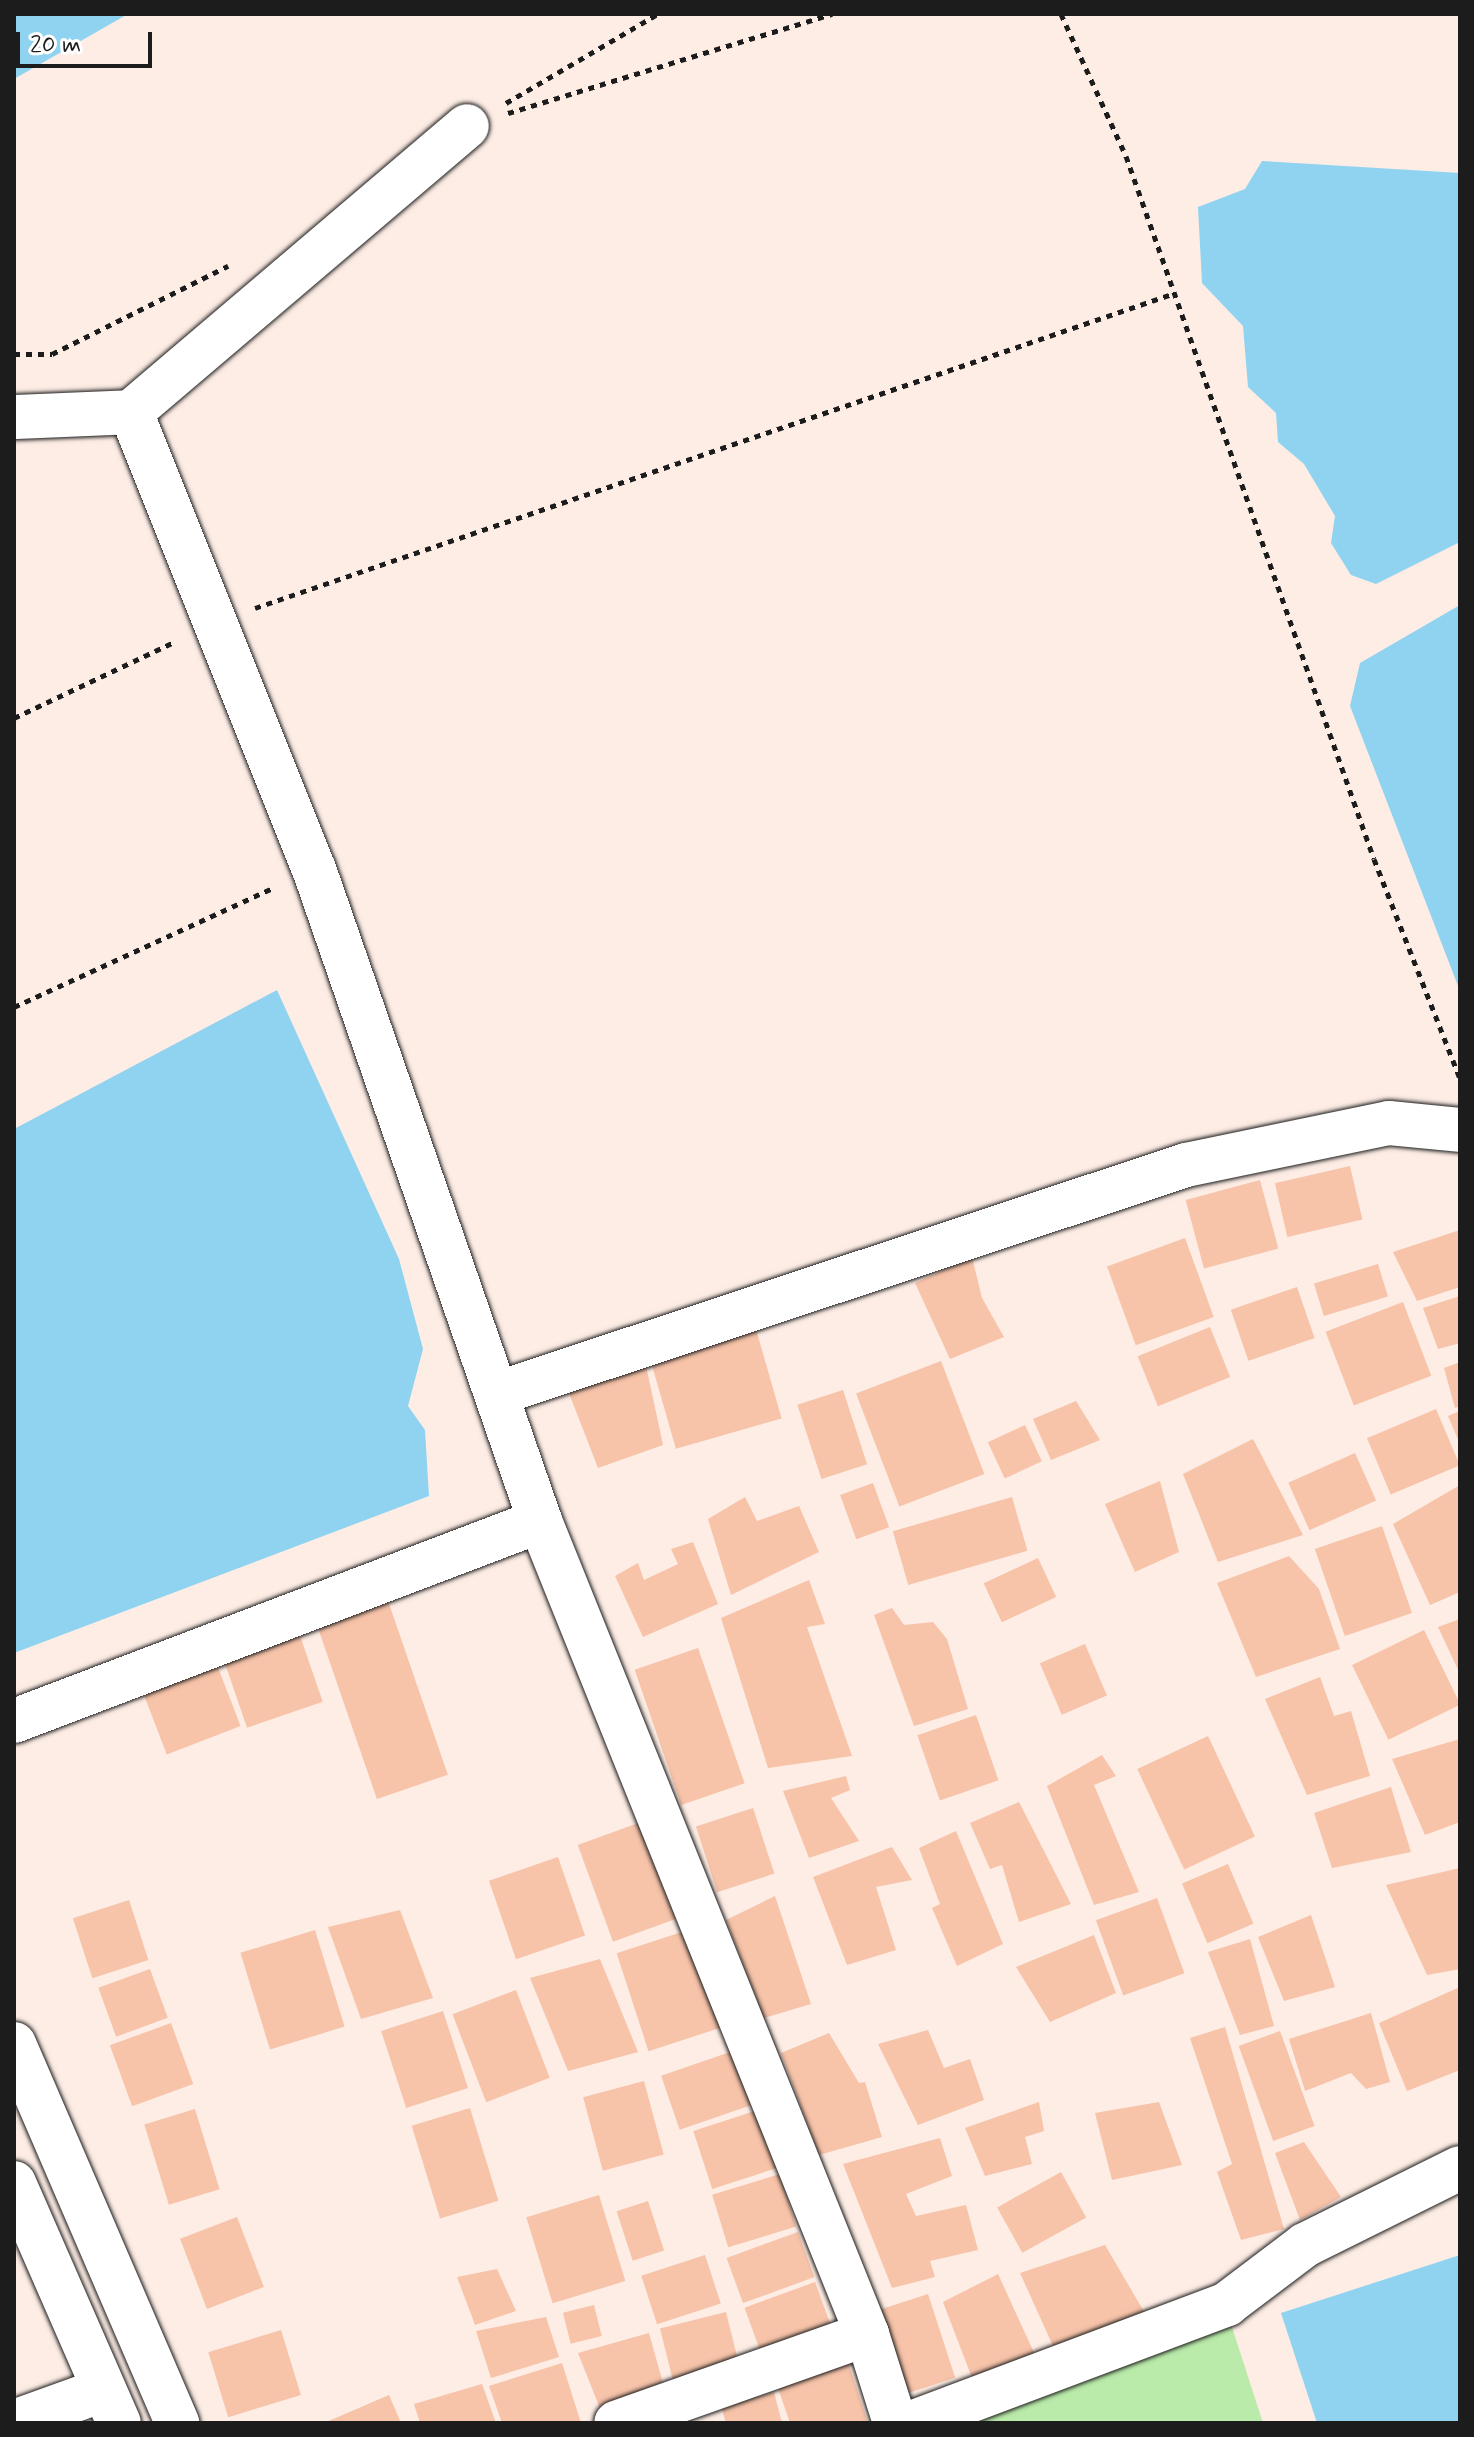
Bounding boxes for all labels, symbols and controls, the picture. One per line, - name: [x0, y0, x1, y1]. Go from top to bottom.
- scale bar: [20, 16, 156, 66]
- text: 20 m: [30, 30, 81, 61]

